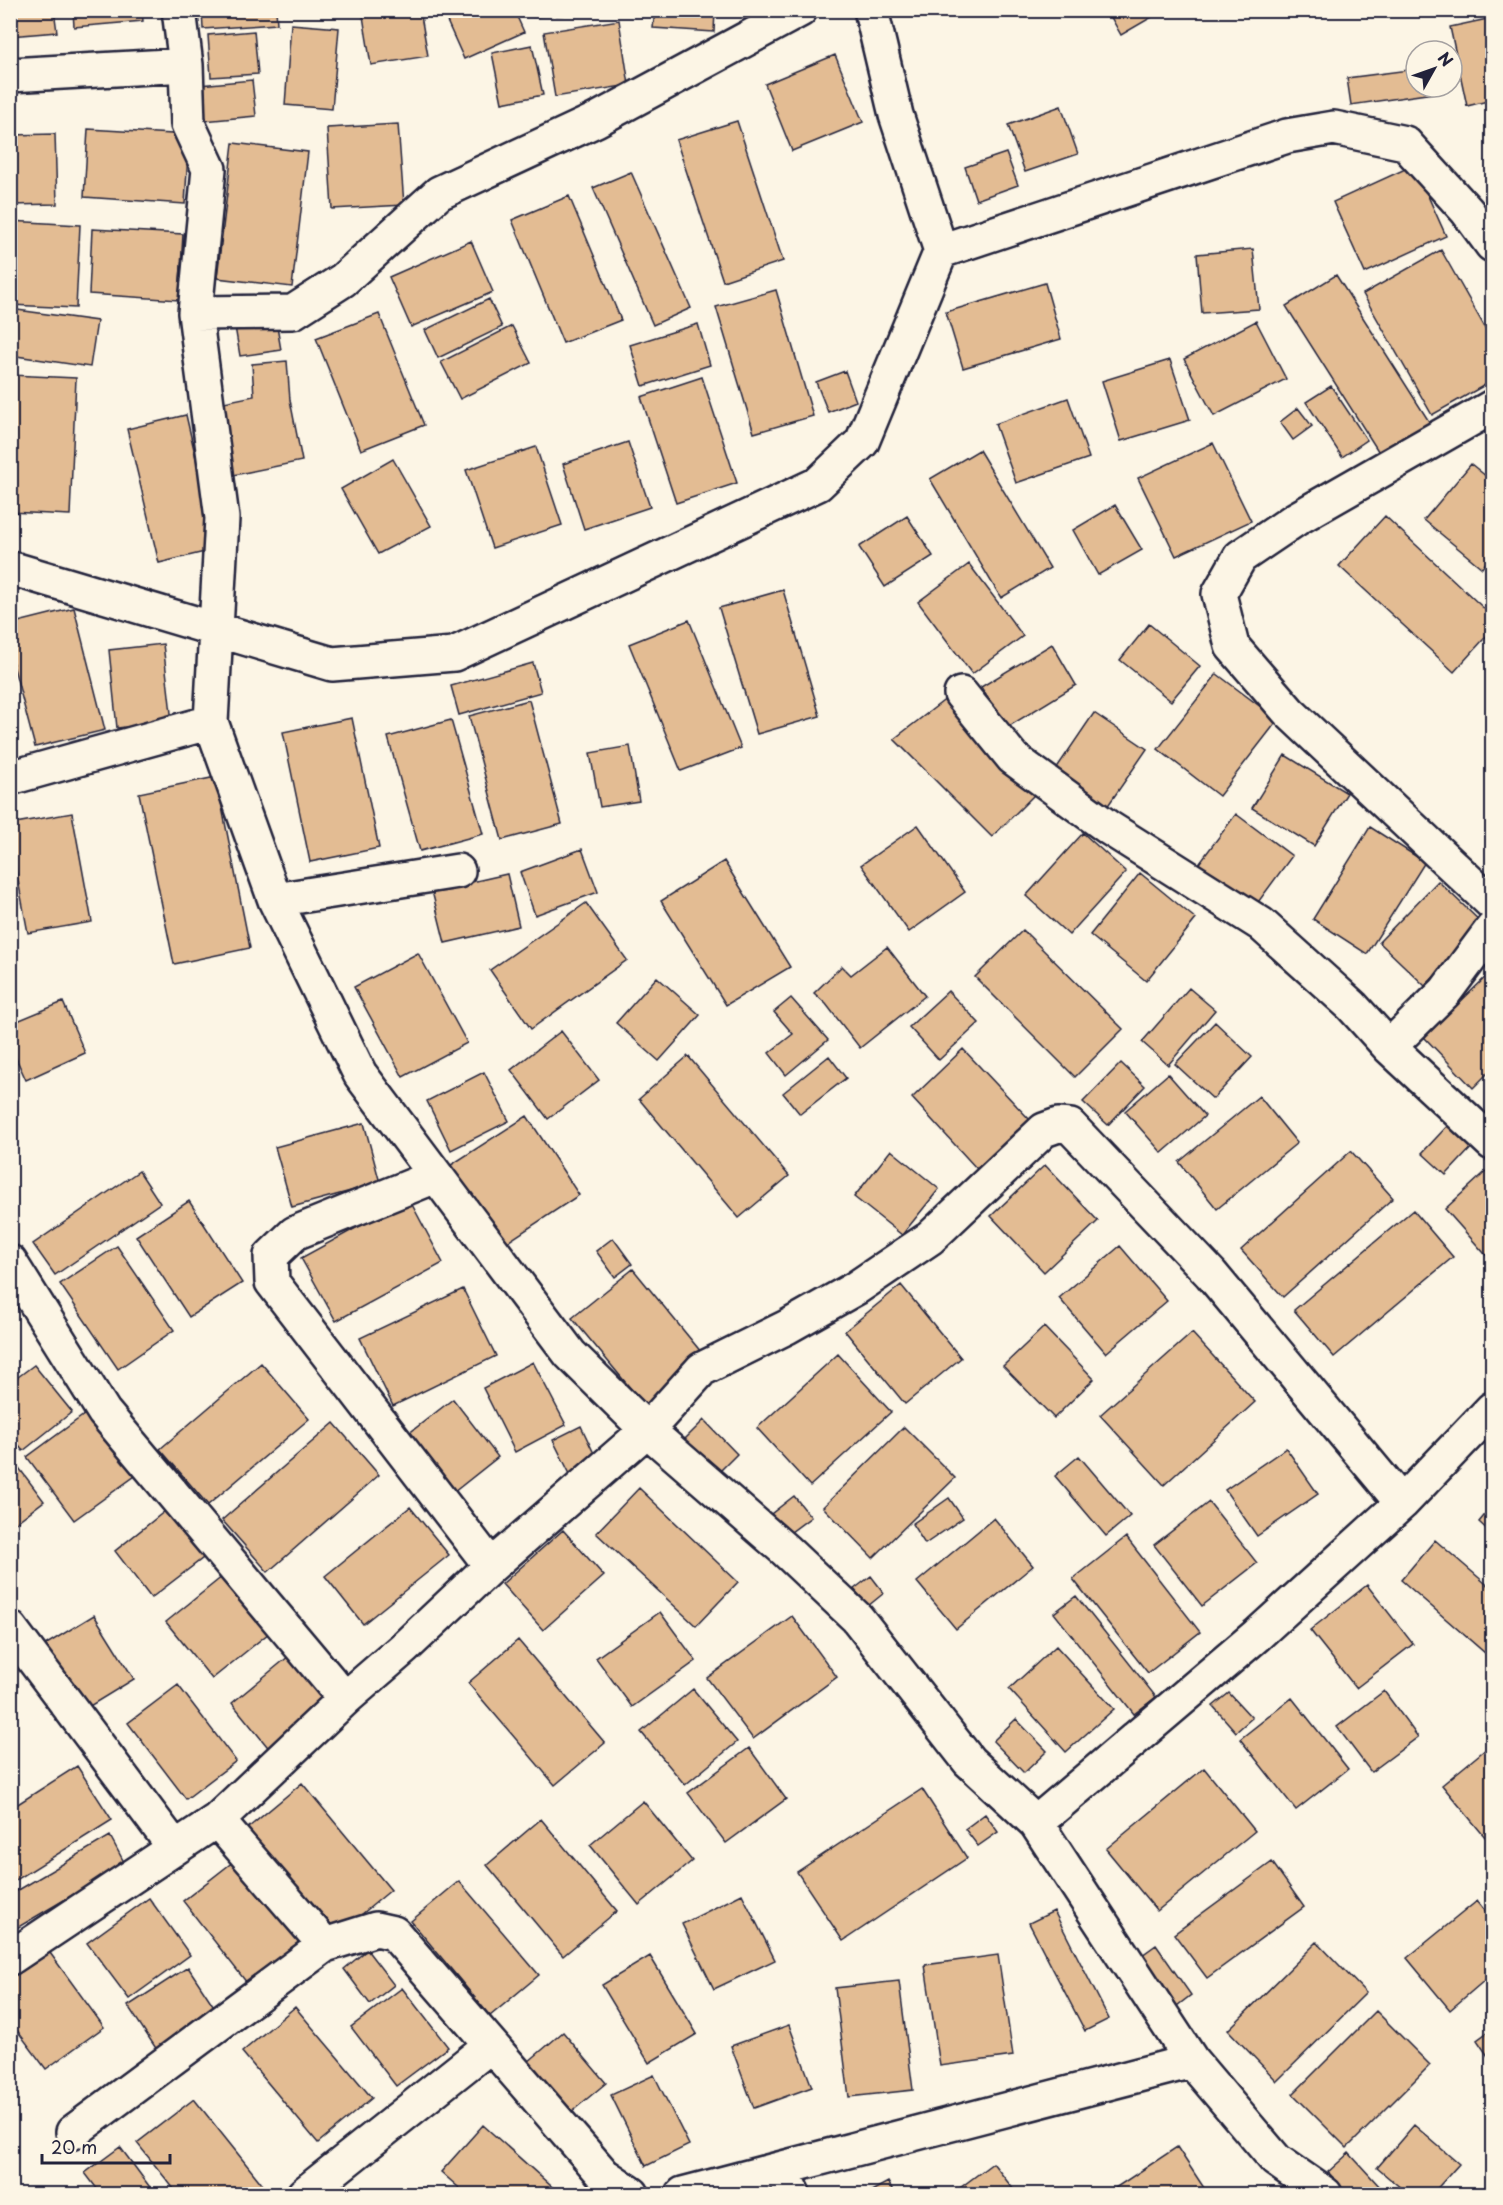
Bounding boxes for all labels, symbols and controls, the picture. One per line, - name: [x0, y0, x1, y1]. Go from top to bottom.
- north arrow: [1404, 39, 1464, 99]
- text: N: [1433, 46, 1460, 71]
- scale bar: [42, 2127, 170, 2165]
- text: 20 m: [51, 2133, 97, 2160]

